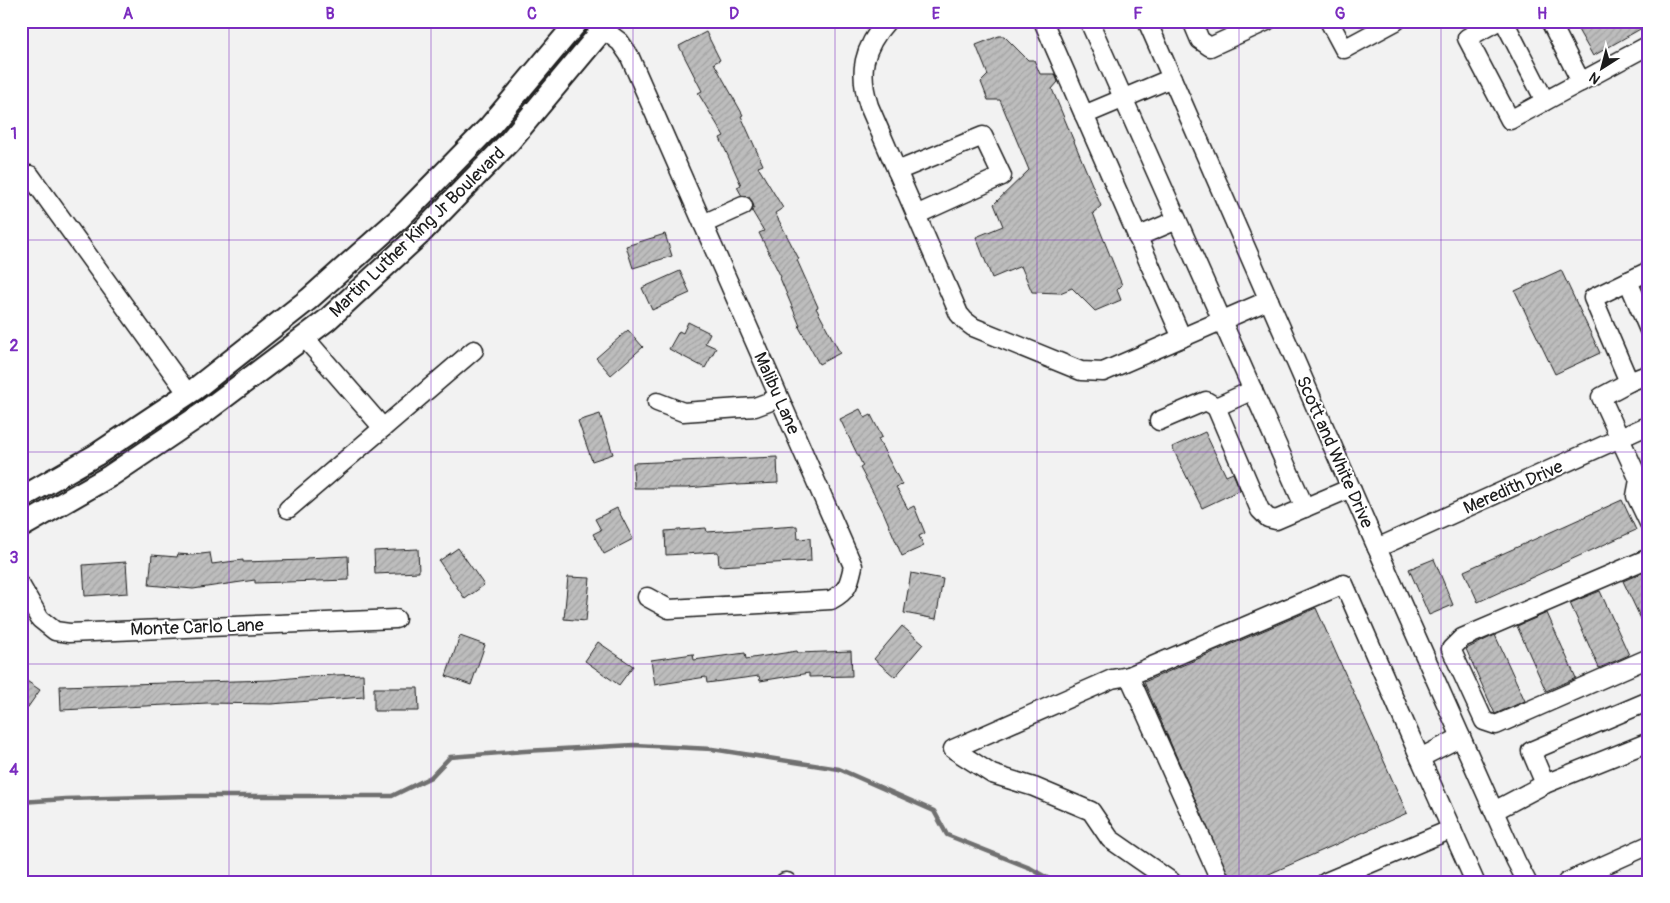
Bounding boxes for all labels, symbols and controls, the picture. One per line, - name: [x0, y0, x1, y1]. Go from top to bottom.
- text: A: [123, 4, 134, 24]
- text: B: [325, 4, 335, 24]
- text: C: [527, 4, 537, 24]
- text: D: [729, 4, 739, 24]
- text: E: [932, 4, 941, 24]
- text: F: [1133, 4, 1143, 24]
- text: G: [1335, 4, 1346, 24]
- text: H: [1537, 4, 1547, 24]
- north arrow: [1578, 42, 1628, 92]
- text: N: [1586, 68, 1603, 88]
- text: 1: [11, 124, 17, 144]
- street label: Martin Luther King Jr Boulevard: [325, 142, 510, 322]
- text: 2: [10, 336, 19, 356]
- street label: Malibu Lane: [748, 348, 805, 438]
- street label: Scott and White Drive: [1291, 373, 1378, 532]
- street label: Meredith Drive: [1460, 455, 1567, 520]
- text: 3: [10, 548, 19, 568]
- street label: Monte Carlo Lane: [130, 614, 264, 641]
- text: 4: [9, 760, 19, 780]

